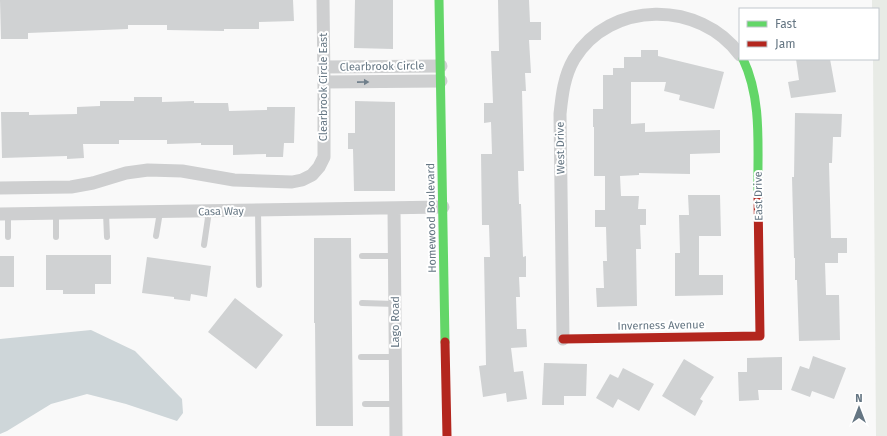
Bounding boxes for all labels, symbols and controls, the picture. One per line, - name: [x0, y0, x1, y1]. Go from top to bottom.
- legend: [739, 8, 879, 60]
- text: Fast: [775, 17, 797, 31]
- street label: Clearbrook Circle East: [317, 33, 330, 141]
- text: Jam: [775, 37, 795, 51]
- street label: Clearbrook Circle: [340, 59, 425, 74]
- one-way arrow: [357, 79, 370, 85]
- street label: West Drive: [554, 121, 567, 174]
- street label: Homewood Boulevard: [424, 163, 439, 273]
- street label: East Drive: [752, 171, 765, 221]
- street label: Casa Way: [198, 205, 245, 218]
- street label: Lago Road: [389, 296, 402, 348]
- street label: Inverness Avenue: [617, 318, 705, 333]
- north arrow: [839, 388, 879, 428]
- text: N: [855, 392, 863, 405]

